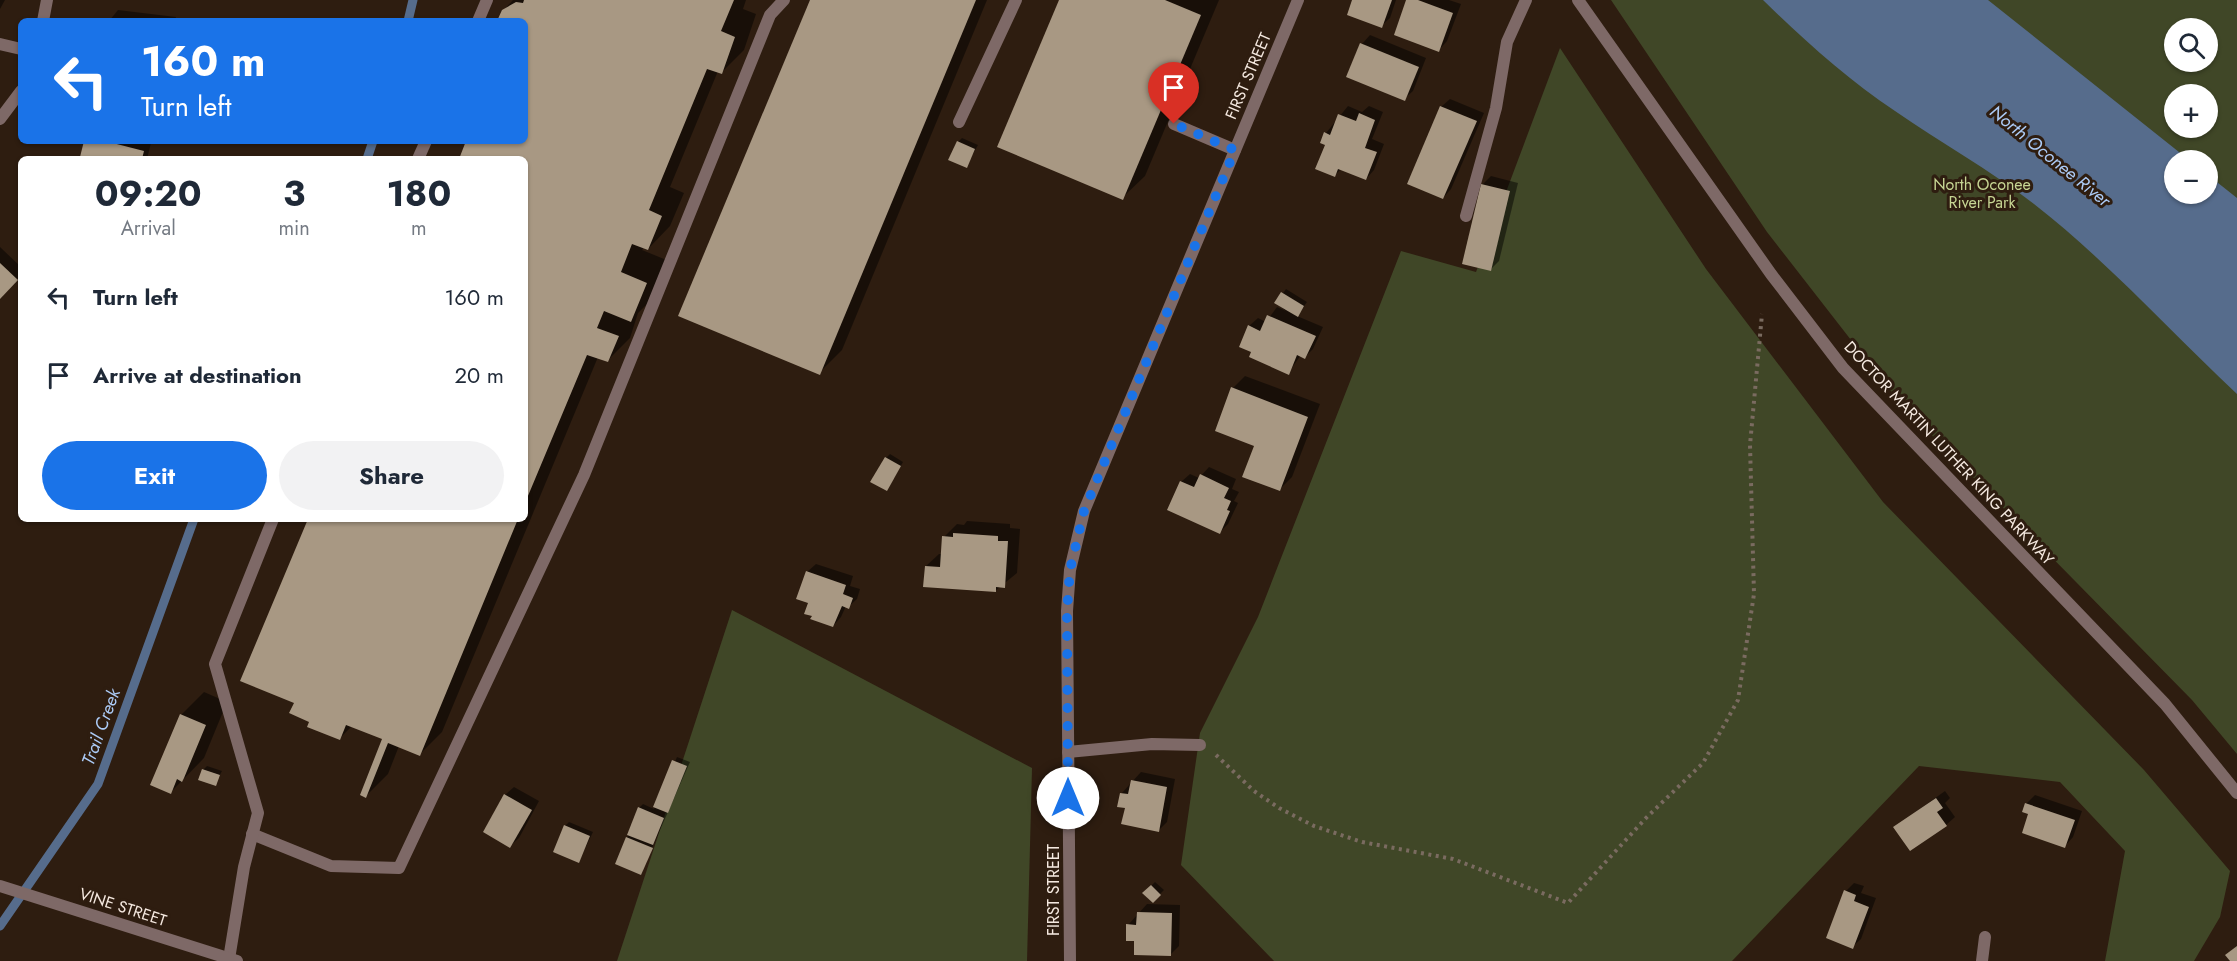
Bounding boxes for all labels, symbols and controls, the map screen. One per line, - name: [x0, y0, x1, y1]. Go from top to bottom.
- map controls: [2164, 18, 2218, 204]
- button: search: [2164, 18, 2218, 72]
- street label: FIRST STREET: [1219, 29, 1277, 123]
- text: 160 m: [141, 31, 265, 92]
- icon: left: [42, 42, 120, 120]
- pin: [1148, 62, 1199, 124]
- icon: arrive: [1157, 71, 1190, 104]
- button: +: [2164, 84, 2218, 138]
- text: Turn left: [141, 87, 231, 126]
- water label: North Oconee River: [1984, 99, 2117, 214]
- button: −: [2164, 150, 2218, 204]
- text: 09:20: [95, 167, 202, 219]
- text: 3: [283, 167, 305, 219]
- text: 180: [386, 167, 451, 219]
- park label: North Oconee River Park: [1933, 173, 2031, 214]
- text: Arrival: [121, 214, 176, 243]
- text: min: [278, 214, 310, 243]
- text: m: [411, 214, 427, 243]
- icon: left: [42, 281, 75, 314]
- text: Turn left: [93, 281, 178, 313]
- text: 160 m: [444, 281, 504, 313]
- street label: DOCTOR MARTIN LUTHER KING PARKWAY: [1839, 336, 2059, 570]
- icon: arrive: [42, 359, 75, 392]
- text: Arrive at destination: [93, 359, 302, 391]
- text: 20 m: [455, 359, 504, 391]
- button: Exit: [42, 441, 267, 510]
- button: Share: [279, 441, 504, 510]
- water label: Trail Creek: [75, 684, 127, 769]
- position arrow: [1036, 766, 1100, 830]
- street label: FIRST STREET: [1042, 843, 1065, 936]
- street label: VINE STREET: [76, 882, 170, 932]

